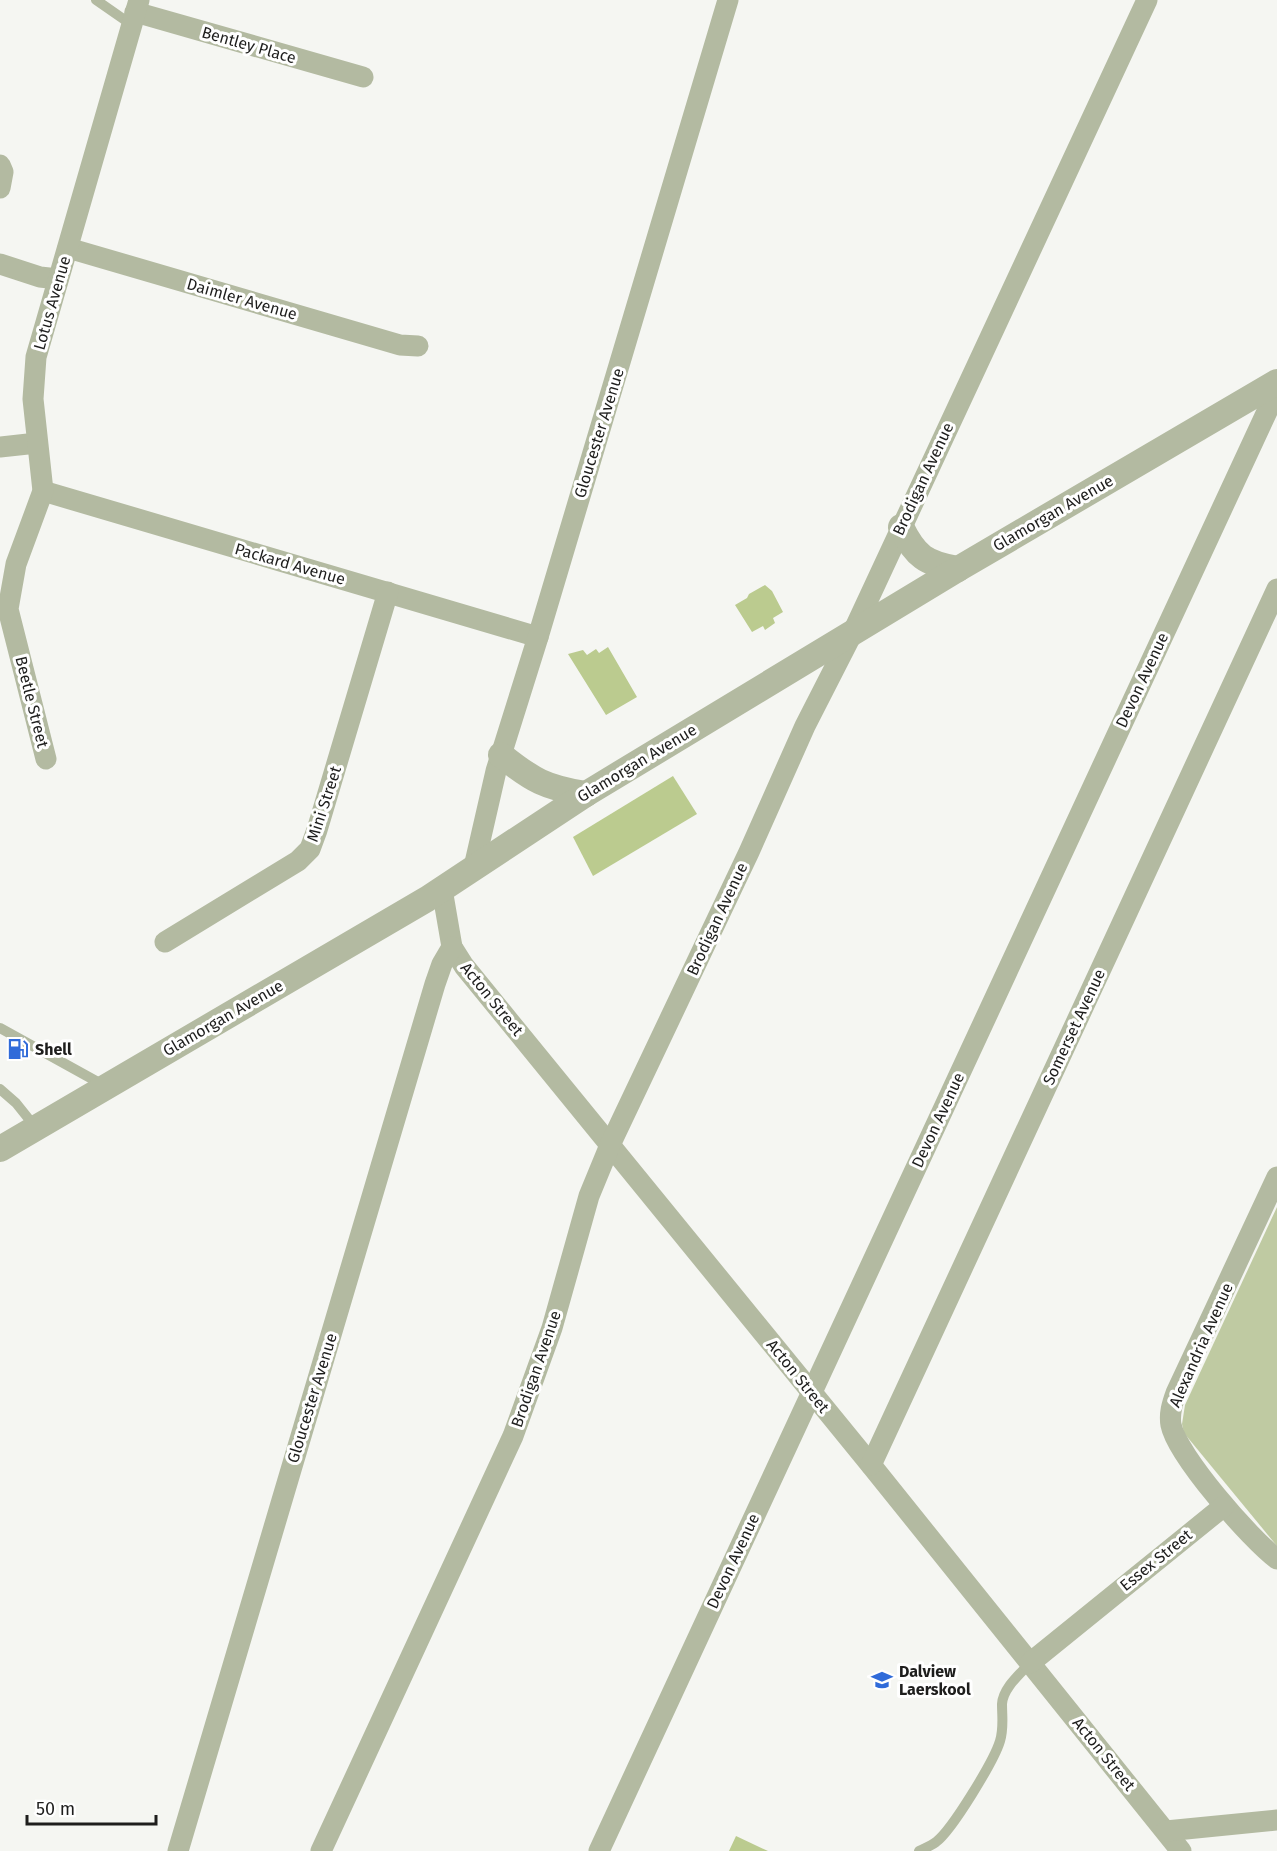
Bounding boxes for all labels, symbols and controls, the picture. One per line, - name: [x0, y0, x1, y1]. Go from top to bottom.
- street label: Bentley Place: [200, 22, 298, 68]
- street label: Lotus Avenue: [30, 254, 74, 352]
- street label: Daimler Avenue: [185, 274, 299, 324]
- street label: Gloucester Avenue: [570, 366, 628, 500]
- street label: Brodigan Avenue: [889, 420, 957, 538]
- street label: Glamorgan Avenue: [989, 471, 1117, 555]
- street label: Packard Avenue: [233, 539, 347, 589]
- street label: Devon Avenue: [1112, 629, 1172, 731]
- street label: Beetle Street: [11, 654, 53, 750]
- street label: Glamorgan Avenue: [574, 720, 700, 806]
- street label: Mini Street: [303, 764, 345, 844]
- street label: Brodigan Avenue: [683, 860, 751, 978]
- street label: Acton Street: [457, 959, 527, 1040]
- street label: Somerset Avenue: [1039, 966, 1109, 1088]
- street label: Glamorgan Avenue: [159, 976, 287, 1060]
- fuel station icon: Shell: [6, 1037, 30, 1061]
- place label: Shell: [35, 1040, 72, 1059]
- street label: Devon Avenue: [908, 1069, 968, 1171]
- street label: Alexandria Avenue: [1165, 1280, 1237, 1410]
- street label: Brodigan Avenue: [507, 1308, 565, 1430]
- street label: Gloucester Avenue: [283, 1331, 341, 1465]
- street label: Acton Street: [763, 1336, 833, 1417]
- street label: Devon Avenue: [703, 1510, 763, 1612]
- street label: Essex Street: [1116, 1525, 1196, 1595]
- place label: Dalview Laerskool: [899, 1662, 971, 1699]
- school or university icon: Dalview Laerskool: [870, 1668, 894, 1692]
- street label: Acton Street: [1069, 1714, 1139, 1795]
- scale bar: [27, 1788, 156, 1826]
- text: 50 m: [36, 1798, 75, 1820]

